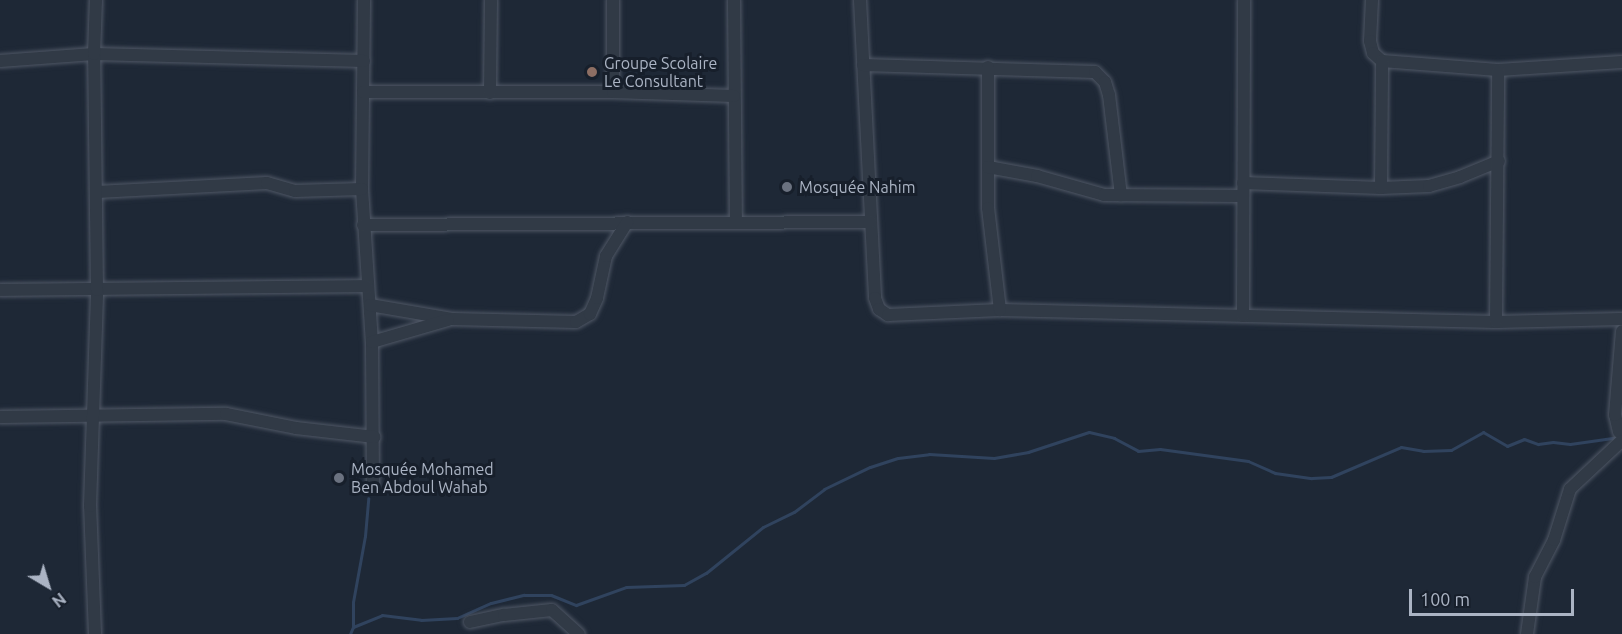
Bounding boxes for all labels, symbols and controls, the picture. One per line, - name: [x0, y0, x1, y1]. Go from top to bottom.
- place label: Groupe Scolaire Le Consultant: [604, 53, 717, 91]
- marker: Groupe Scolaire Le Consultant: [585, 65, 599, 79]
- place label: Mosquée Nahim: [799, 177, 916, 197]
- marker: Mosquée Nahim: [780, 180, 794, 194]
- place label: Mosquée Mohamed Ben Abdoul Wahab: [351, 459, 494, 497]
- marker: Mosquée Mohamed Ben Abdoul Wahab: [332, 471, 346, 485]
- north arrow: [18, 556, 78, 616]
- scale bar: [1412, 577, 1577, 615]
- text: N: [49, 589, 69, 611]
- text: 100 m: [1420, 589, 1470, 609]

